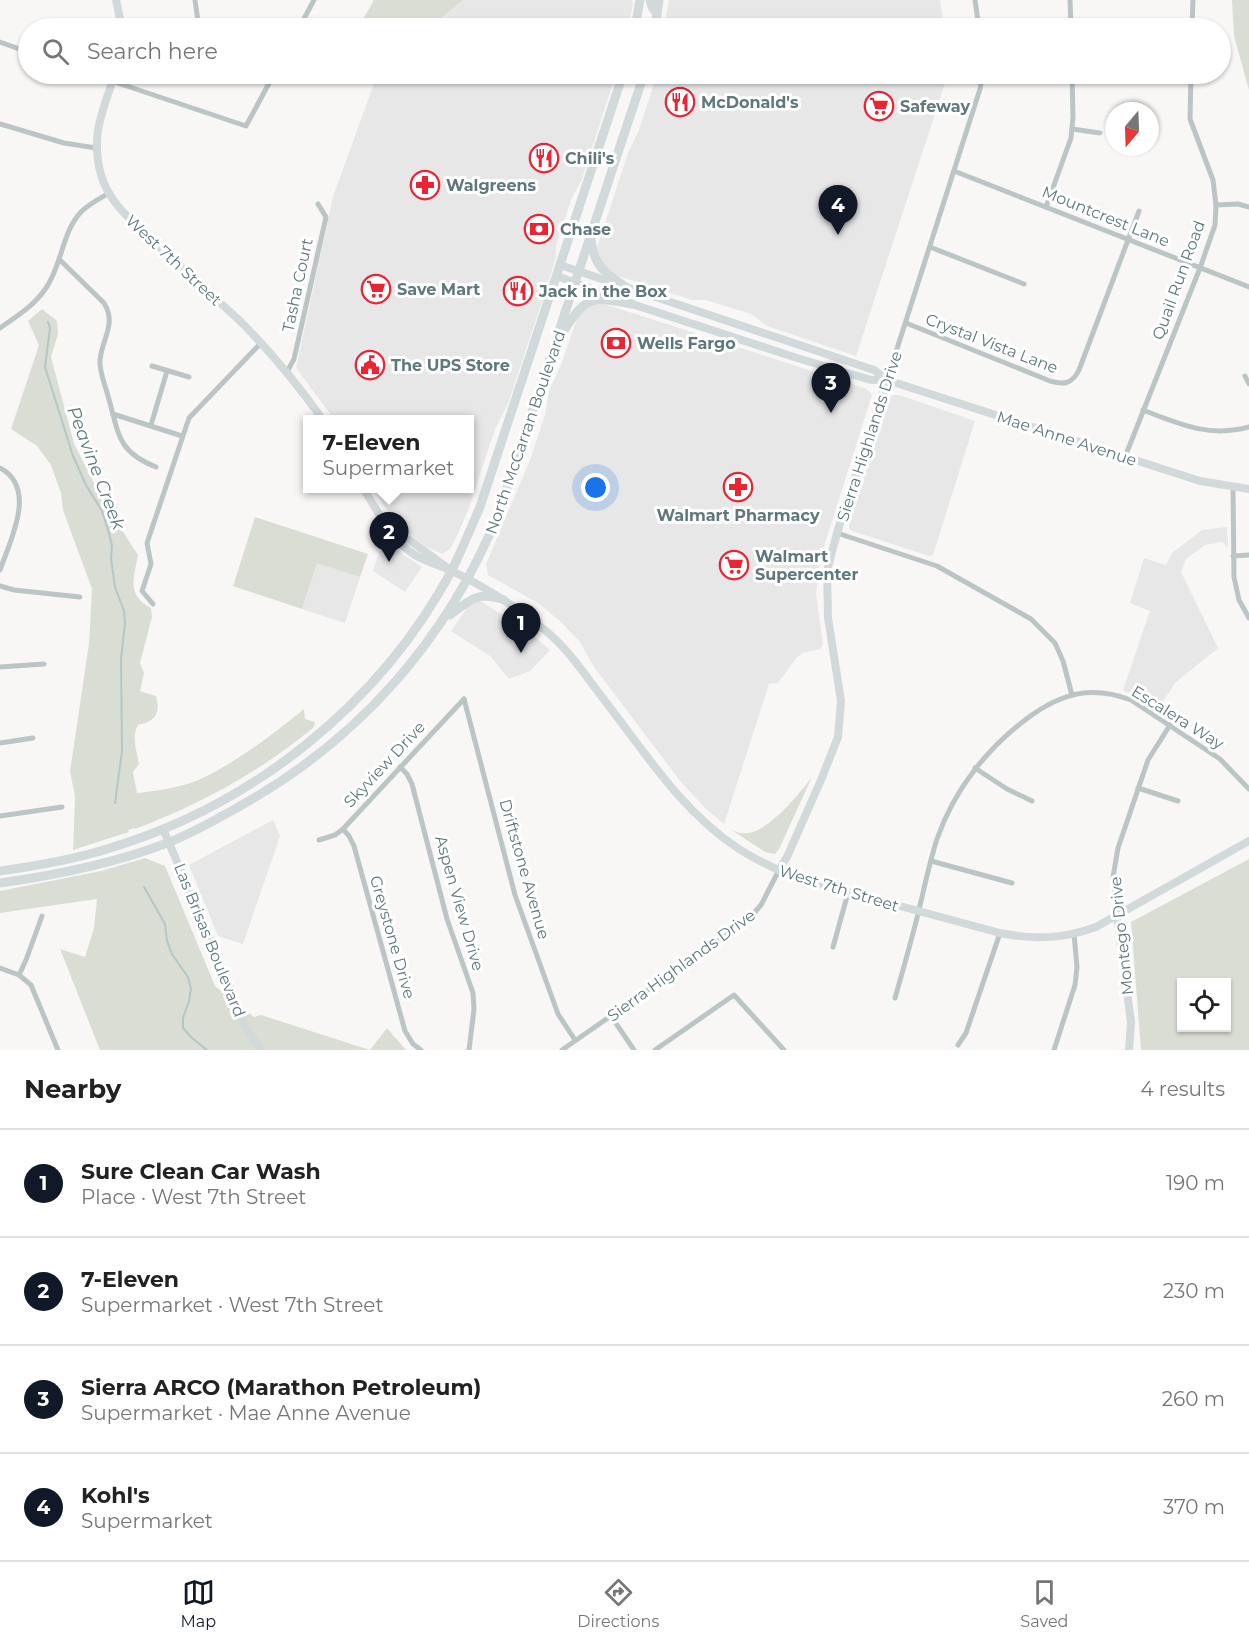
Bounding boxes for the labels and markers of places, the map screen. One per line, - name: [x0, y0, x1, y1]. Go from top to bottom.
- restaurant icon: McDonald's: [664, 86, 696, 118]
- supermarket icon: Safeway: [863, 90, 895, 122]
- place label: McDonald's: [701, 93, 799, 112]
- place label: Safeway: [900, 97, 970, 116]
- restaurant icon: Chili's: [528, 142, 560, 174]
- place label: Chili's: [565, 149, 615, 168]
- pharmacy icon: Walgreens: [409, 169, 441, 201]
- place label: Walgreens: [446, 176, 537, 195]
- pin: 4: [818, 186, 858, 235]
- bank icon: Chase: [523, 213, 555, 245]
- place label: Chase: [560, 220, 611, 239]
- supermarket icon: Save Mart: [360, 273, 392, 305]
- restaurant icon: Jack in the Box: [502, 275, 534, 307]
- place label: Save Mart: [397, 280, 480, 299]
- place label: Jack in the Box: [538, 282, 668, 301]
- bank icon: Wells Fargo: [600, 327, 632, 359]
- place label: Wells Fargo: [637, 334, 736, 353]
- public building icon: The UPS Store: [354, 349, 386, 381]
- place label: The UPS Store: [391, 356, 510, 375]
- pin: 3: [812, 364, 850, 413]
- pharmacy icon: Walmart Pharmacy: [722, 471, 754, 503]
- place label: Walmart Pharmacy: [657, 506, 820, 525]
- pin: 2: [370, 512, 408, 562]
- place label: Walmart Supercenter: [755, 547, 858, 584]
- supermarket icon: Walmart Supercenter: [718, 549, 750, 581]
- pin: 1: [502, 604, 540, 653]

